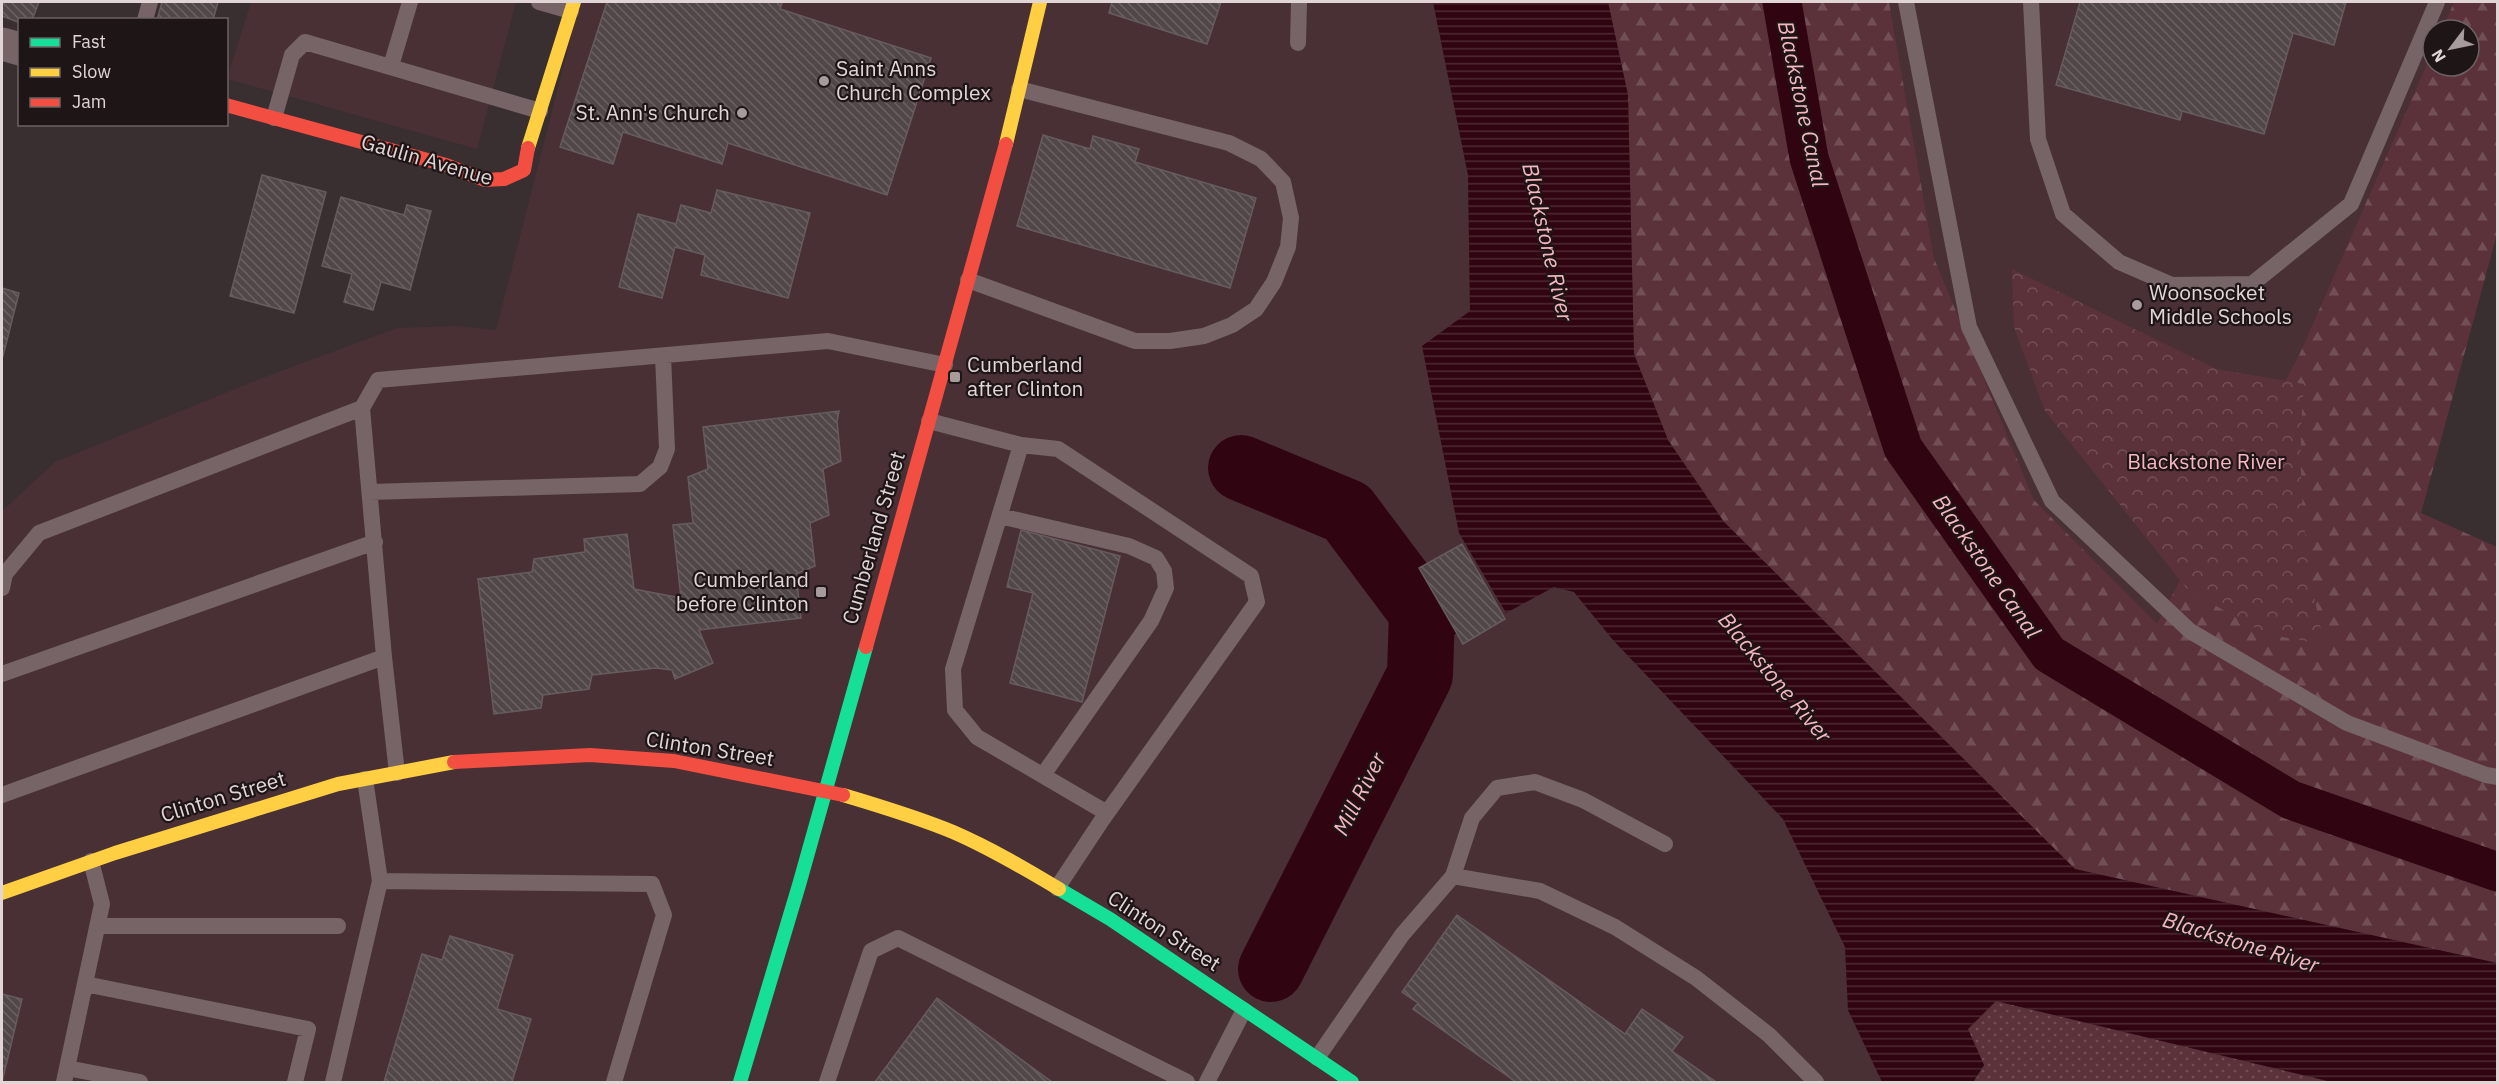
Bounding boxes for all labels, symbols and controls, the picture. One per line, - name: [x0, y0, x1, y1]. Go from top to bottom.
- legend: [18, 18, 228, 126]
- water label: Blackstone Canal: [1772, 18, 1835, 190]
- north arrow: [2421, 18, 2481, 78]
- text: Fast: [72, 30, 106, 53]
- text: N: [2427, 46, 2450, 66]
- place label: Saint Anns Church Complex: [836, 54, 991, 106]
- text: Slow: [72, 60, 111, 83]
- marker: Saint Anns Church Complex: [817, 74, 831, 88]
- text: Jam: [72, 90, 107, 113]
- place label: St. Ann's Church: [576, 98, 730, 126]
- marker: St. Ann's Church: [735, 106, 749, 120]
- street label: Gaulin Avenue: [358, 127, 496, 191]
- water label: Blackstone River: [1516, 160, 1581, 325]
- place label: Woonsocket Middle Schools: [2149, 278, 2292, 330]
- marker: Woonsocket Middle Schools: [2130, 298, 2144, 312]
- place label: Cumberland after Clinton: [967, 350, 1083, 402]
- marker: Cumberland after Clinton: [948, 370, 962, 384]
- park label: Blackstone River: [2127, 447, 2285, 475]
- street label: Cumberland Street: [835, 448, 911, 627]
- water label: Blackstone Canal: [1927, 488, 2048, 644]
- place label: Cumberland before Clinton: [676, 565, 809, 617]
- marker: Cumberland before Clinton: [814, 585, 828, 599]
- water label: Blackstone River: [1712, 605, 1839, 749]
- street label: Clinton Street: [644, 724, 776, 772]
- water label: Mill River: [1325, 747, 1392, 840]
- street label: Clinton Street: [157, 764, 289, 828]
- street label: Clinton Street: [1103, 883, 1226, 977]
- water label: Blackstone River: [2160, 904, 2324, 979]

